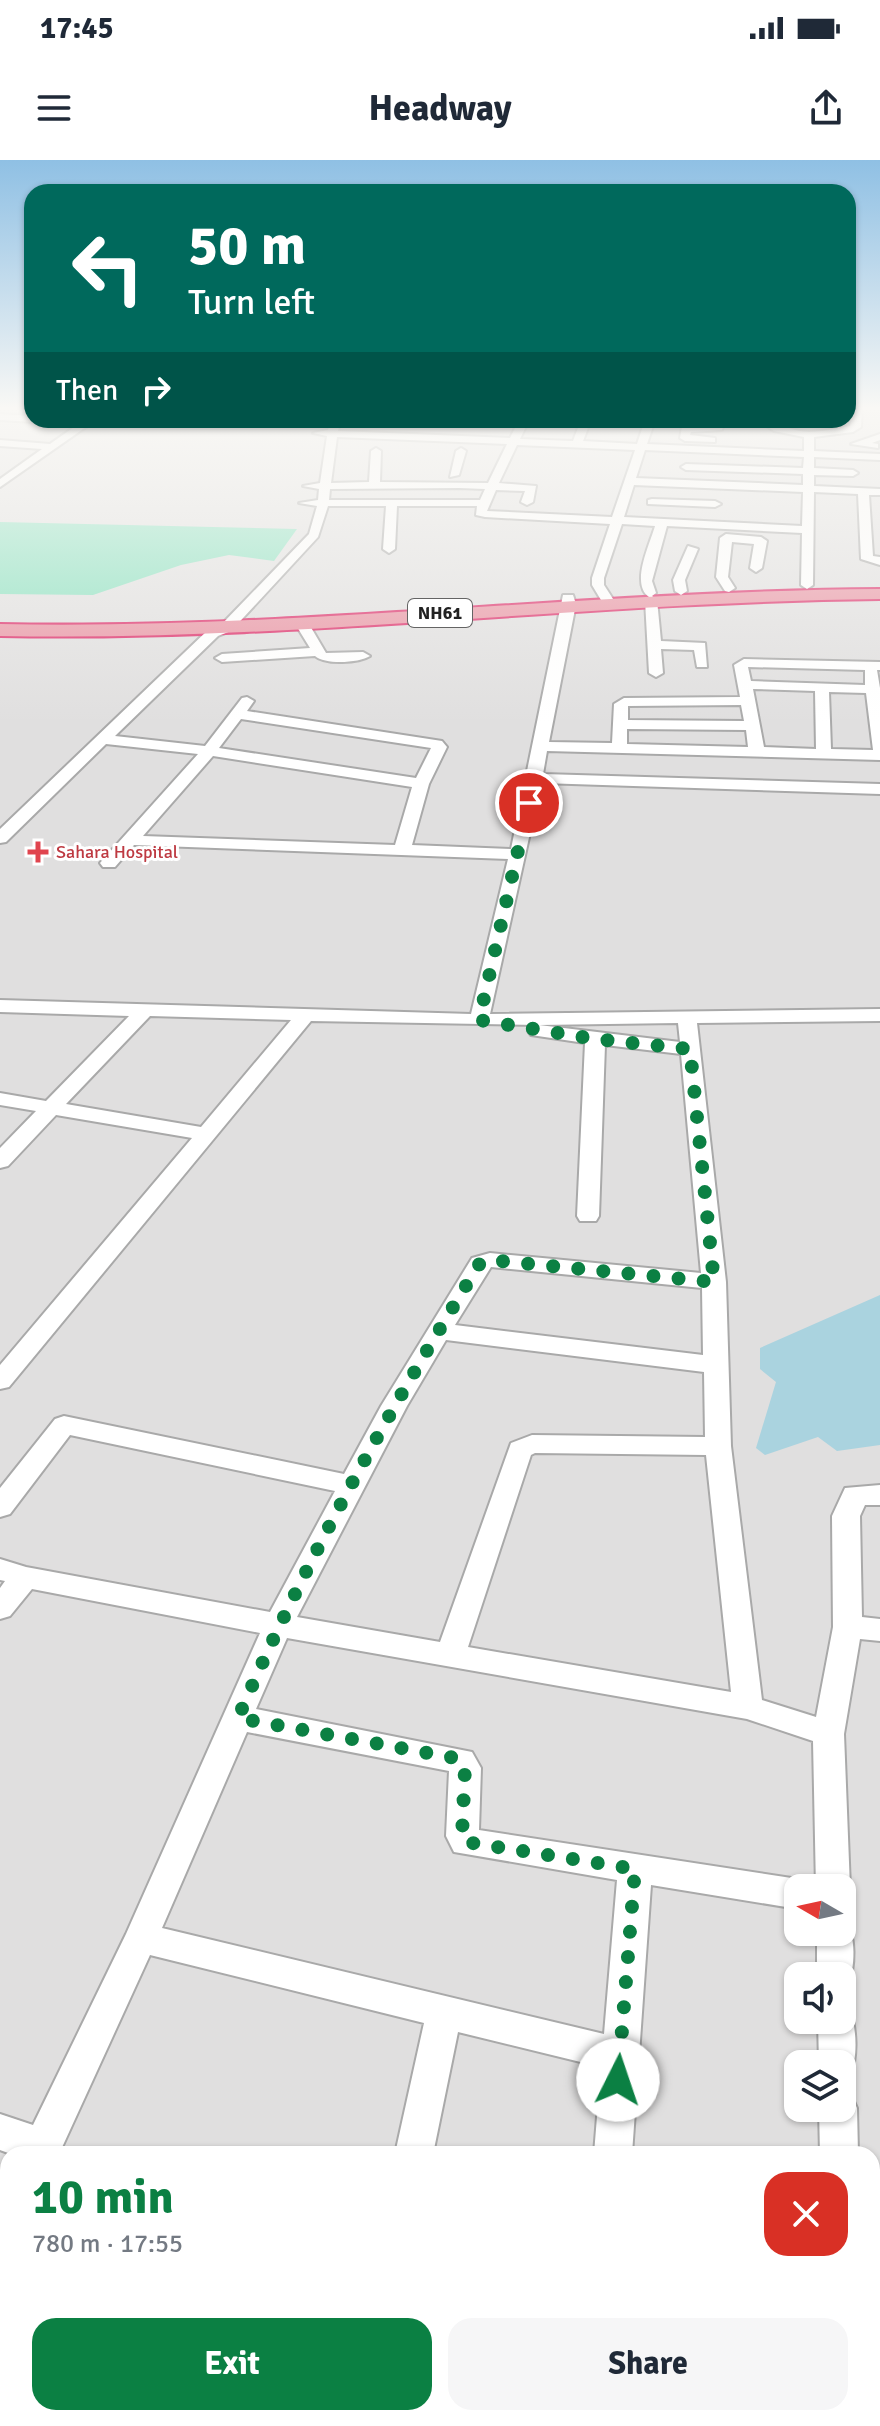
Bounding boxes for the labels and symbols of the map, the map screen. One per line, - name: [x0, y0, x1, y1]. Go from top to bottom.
- road number: NH61: [408, 599, 472, 627]
- pin: [495, 769, 563, 837]
- marker: Sahara Hospital: [27, 841, 49, 863]
- place label: Sahara Hospital: [56, 841, 178, 863]
- north arrow: [784, 1874, 856, 1946]
- position arrow: [576, 2038, 660, 2122]

